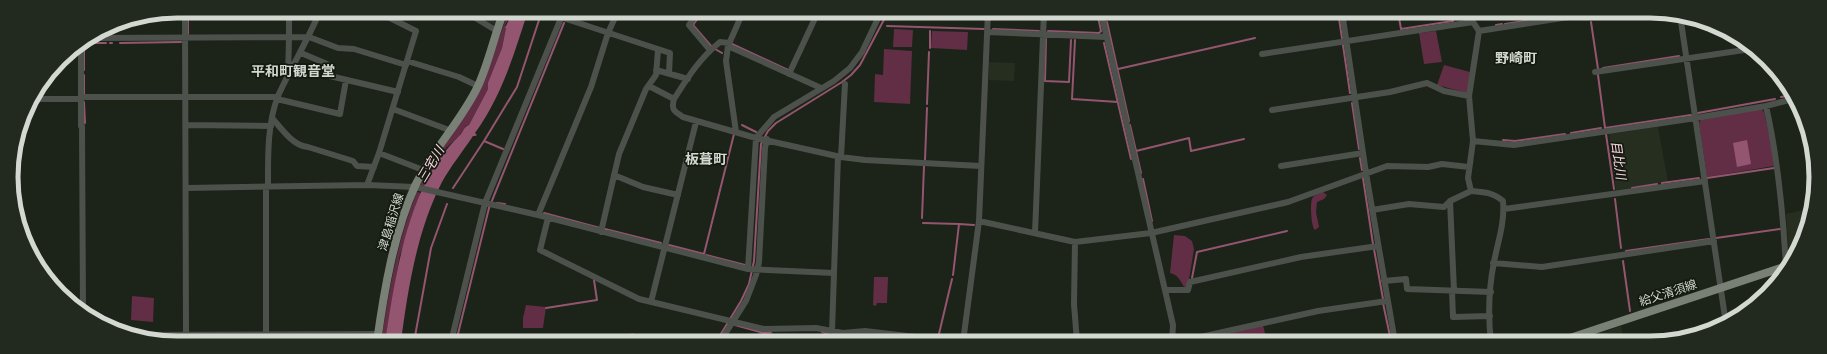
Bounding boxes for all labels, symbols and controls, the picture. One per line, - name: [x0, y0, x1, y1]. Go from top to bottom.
- district label: 野崎町: [1495, 48, 1537, 68]
- district label: 平和町観音堂: [251, 61, 335, 81]
- water label: 目比川: [1606, 139, 1631, 183]
- water label: 三宅川: [412, 141, 450, 186]
- district label: 板葺町: [685, 149, 727, 169]
- street label: 津島稲沢線: [374, 191, 408, 253]
- street label: 給父清須線: [1637, 275, 1699, 311]

